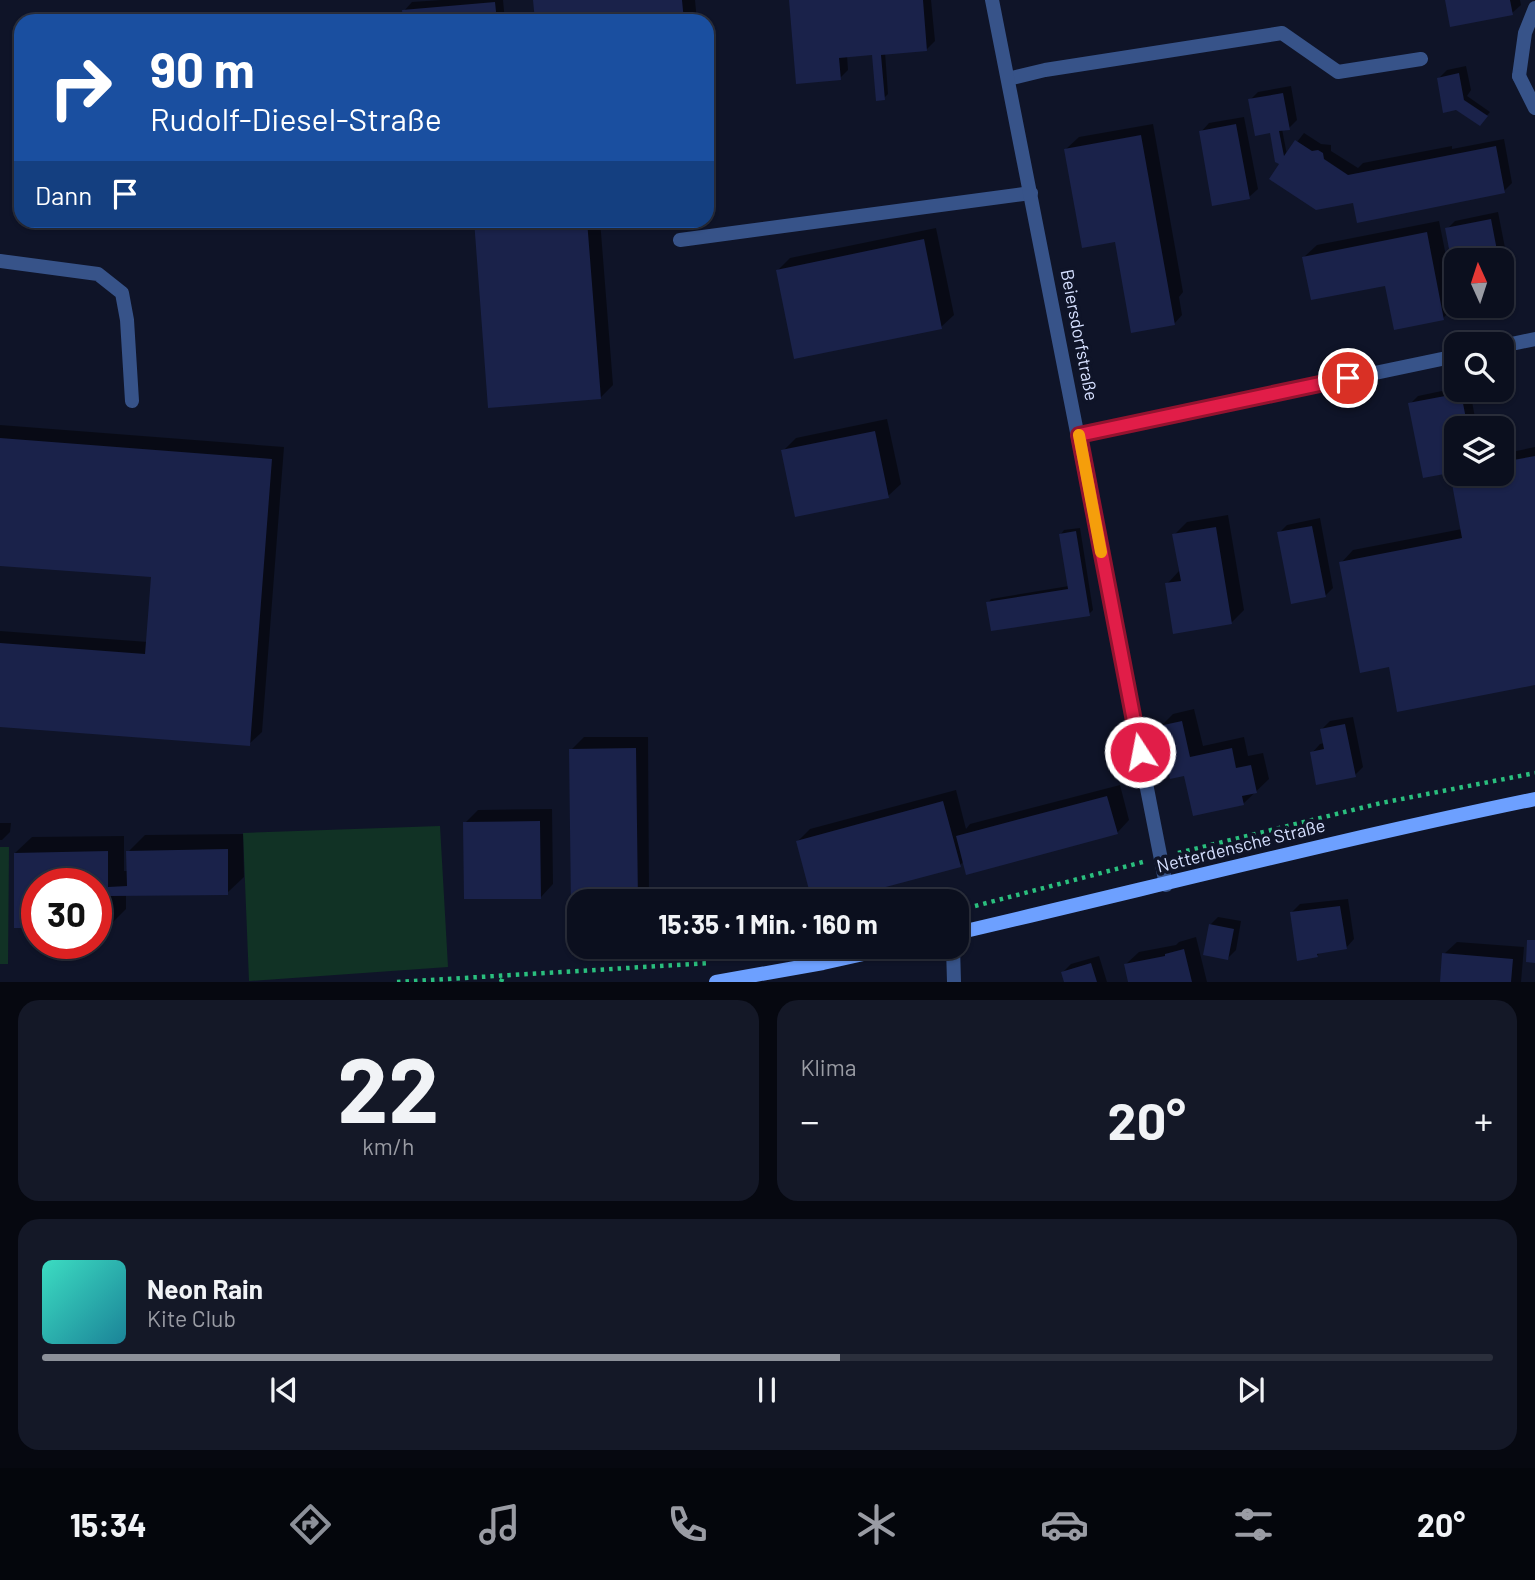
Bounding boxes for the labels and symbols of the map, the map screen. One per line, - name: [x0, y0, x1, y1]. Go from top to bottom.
- north arrow: [1444, 248, 1514, 318]
- street label: Beiersdorfstraße: [1056, 267, 1103, 402]
- pin: [1318, 348, 1378, 408]
- position arrow: [1103, 715, 1177, 789]
- street label: Netterdensche Straße: [1154, 813, 1327, 877]
- speed limit sign: 30: [21, 868, 112, 959]

